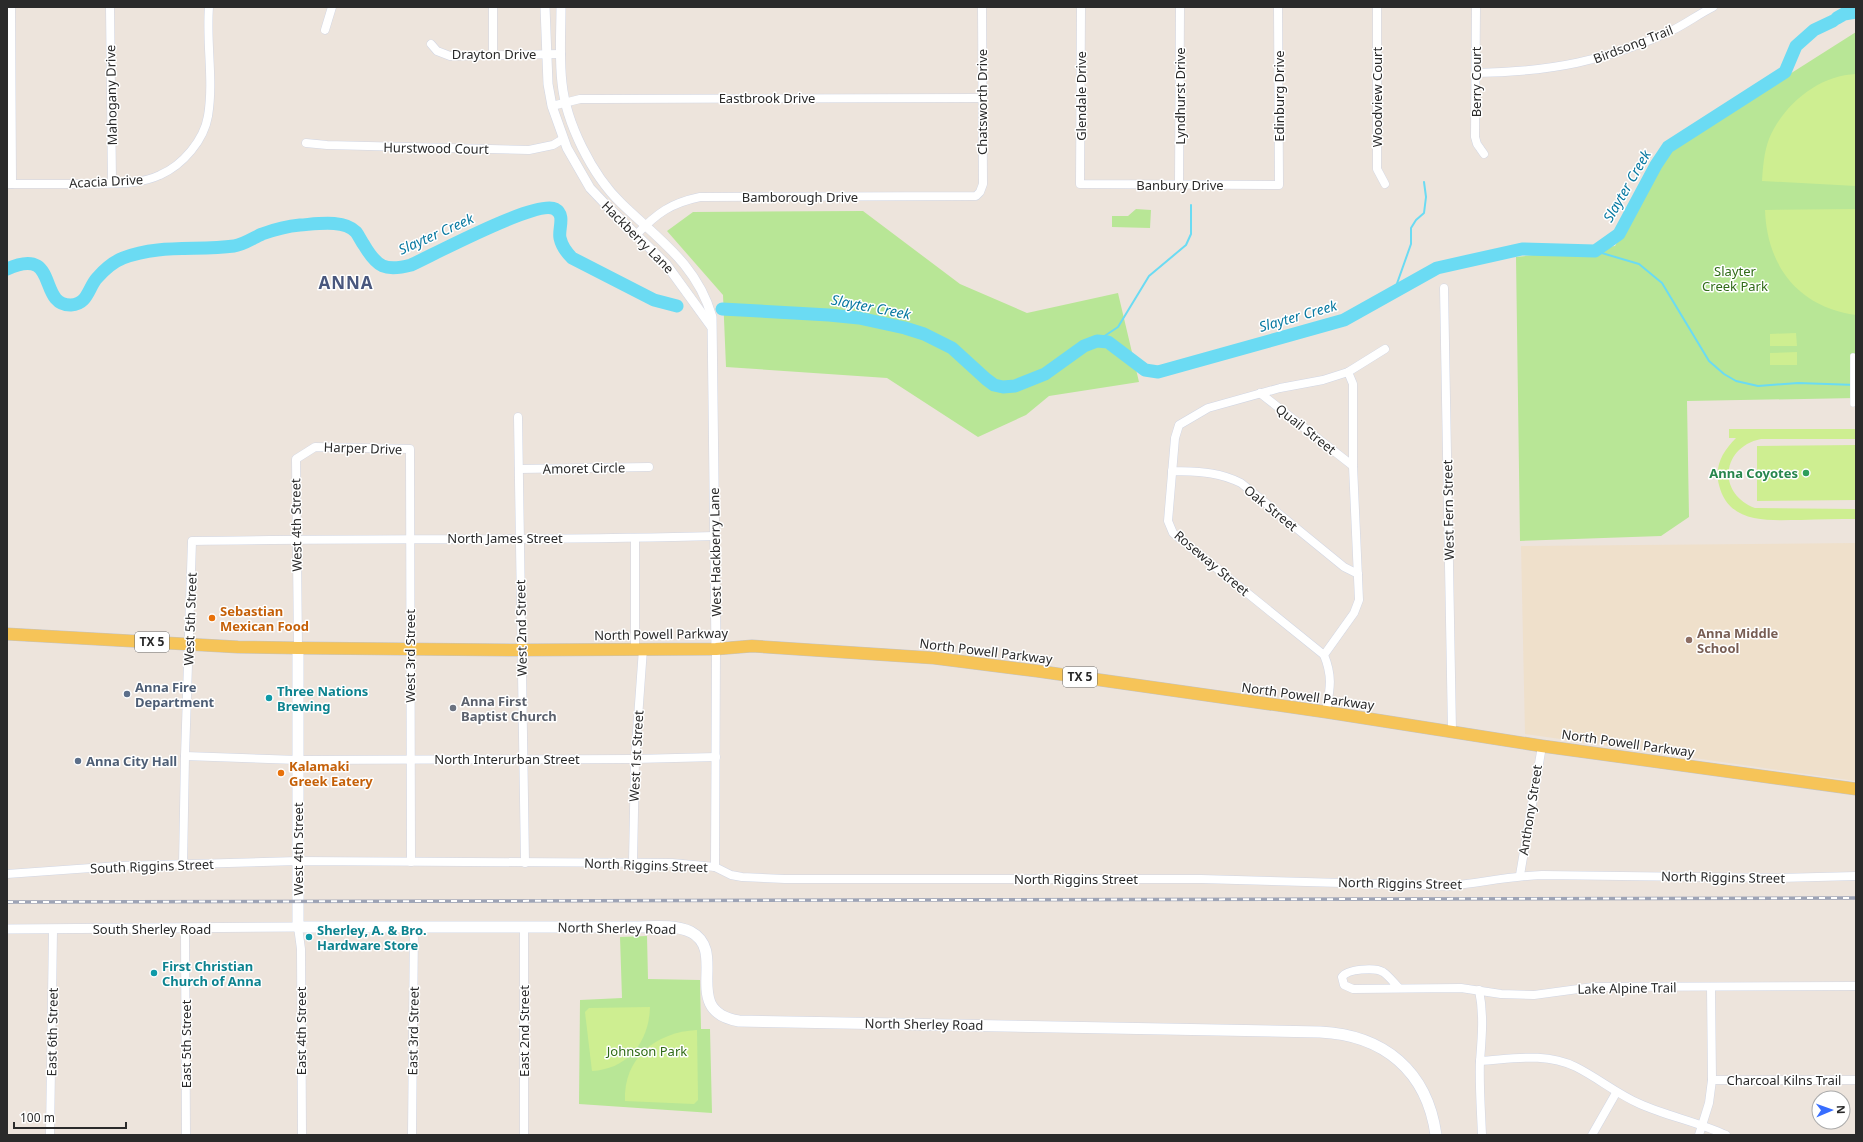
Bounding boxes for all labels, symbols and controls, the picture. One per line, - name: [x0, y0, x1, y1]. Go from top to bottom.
- street label: Birdsong Trail: [1591, 21, 1675, 67]
- street label: Mahogany Drive: [101, 45, 121, 145]
- street label: Drayton Drive: [452, 45, 536, 63]
- street label: Berry Court: [1467, 46, 1485, 117]
- street label: Lyndhurst Drive: [1171, 47, 1189, 145]
- street label: Woodview Court: [1368, 47, 1386, 147]
- street label: Chatsworth Drive: [973, 49, 991, 155]
- street label: Edinburg Drive: [1270, 50, 1288, 142]
- street label: Glendale Drive: [1072, 51, 1090, 141]
- street label: Eastbrook Drive: [719, 89, 815, 107]
- street label: Hurstwood Court: [383, 138, 489, 158]
- water label: Slayter Creek: [1598, 145, 1655, 225]
- street label: Acacia Drive: [68, 170, 144, 192]
- street label: Banbury Drive: [1136, 176, 1224, 194]
- street label: Bamborough Drive: [742, 188, 858, 206]
- street label: Hackberry Lane: [598, 197, 678, 277]
- water label: Slayter Creek: [395, 208, 477, 259]
- park label: Slayter Creek Park: [1702, 262, 1768, 295]
- district label: ANNA: [318, 271, 374, 294]
- water label: Slayter Creek: [830, 290, 913, 324]
- water label: Slayter Creek: [1257, 295, 1340, 336]
- street label: Quail Street: [1272, 400, 1340, 458]
- street label: Harper Drive: [323, 438, 403, 458]
- street label: Amoret Circle: [543, 458, 625, 478]
- street label: West Fern Street: [1438, 459, 1458, 560]
- place label: Anna Coyotes: [1709, 464, 1798, 482]
- marker: Anna Coyotes: [1801, 468, 1811, 478]
- street label: West 4th Street: [286, 478, 306, 572]
- street label: Oak Street: [1240, 481, 1302, 535]
- street label: West Hackberry Lane: [705, 487, 725, 617]
- street label: Roseway Street: [1171, 526, 1254, 600]
- street label: North James Street: [447, 529, 563, 547]
- street label: West 5th Street: [179, 572, 201, 666]
- street label: West 2nd Street: [511, 579, 531, 676]
- place label: Sebastian Mexican Food: [220, 602, 309, 635]
- street label: West 3rd Street: [401, 609, 419, 703]
- marker: Sebastian Mexican Food: [207, 613, 217, 623]
- street label: North Powell Parkway: [594, 624, 728, 644]
- place label: Anna Middle School: [1697, 624, 1779, 657]
- road number: TX 5: [135, 632, 169, 652]
- street label: North Powell Parkway: [918, 634, 1054, 668]
- marker: Anna Middle School: [1684, 635, 1694, 645]
- road number: TX 5: [1063, 667, 1097, 687]
- place label: Anna Fire Department: [135, 678, 215, 711]
- street label: North Powell Parkway: [1240, 678, 1376, 714]
- place label: Three Nations Brewing: [277, 682, 368, 715]
- marker: Anna Fire Department: [122, 689, 132, 699]
- place label: Anna First Baptist Church: [461, 692, 557, 725]
- marker: Three Nations Brewing: [264, 693, 274, 703]
- marker: Anna First Baptist Church: [448, 703, 458, 713]
- street label: West 1st Street: [625, 710, 647, 802]
- street label: North Powell Parkway: [1560, 725, 1696, 761]
- street label: North Interurban Street: [434, 750, 580, 768]
- place label: Anna City Hall: [86, 752, 177, 770]
- marker: Anna City Hall: [73, 756, 83, 766]
- place label: Kalamaki Greek Eatery: [289, 757, 373, 790]
- street label: Anthony Street: [1514, 763, 1546, 856]
- marker: Kalamaki Greek Eatery: [276, 768, 286, 778]
- street label: West 4th Street: [289, 802, 307, 896]
- street label: North Riggins Street: [584, 854, 709, 876]
- street label: South Riggins Street: [90, 855, 215, 877]
- street label: North Riggins Street: [1661, 867, 1785, 887]
- street label: North Riggins Street: [1014, 870, 1138, 888]
- street label: North Riggins Street: [1338, 873, 1462, 893]
- street label: North Sherley Road: [557, 918, 677, 938]
- street label: South Sherley Road: [93, 920, 211, 938]
- place label: Sherley, A. & Bro. Hardware Store: [317, 921, 427, 954]
- marker: Sherley, A. & Bro. Hardware Store: [304, 932, 314, 942]
- place label: First Christian Church of Anna: [162, 957, 262, 990]
- marker: First Christian Church of Anna: [149, 968, 159, 978]
- street label: Lake Alpine Trail: [1577, 978, 1677, 998]
- street label: East 2nd Street: [515, 985, 533, 1077]
- street label: East 4th Street: [292, 986, 310, 1075]
- street label: East 3rd Street: [403, 986, 423, 1076]
- street label: East 6th Street: [42, 987, 62, 1076]
- street label: East 5th Street: [177, 999, 195, 1088]
- street label: North Sherley Road: [864, 1014, 984, 1034]
- park label: Johnson Park: [605, 1042, 687, 1060]
- street label: Charcoal Kilns Trail: [1727, 1071, 1841, 1089]
- north arrow: [1811, 1090, 1851, 1130]
- scale bar: [14, 1104, 126, 1130]
- text: N: [1834, 1105, 1849, 1114]
- text: 100 m: [20, 1109, 55, 1126]

